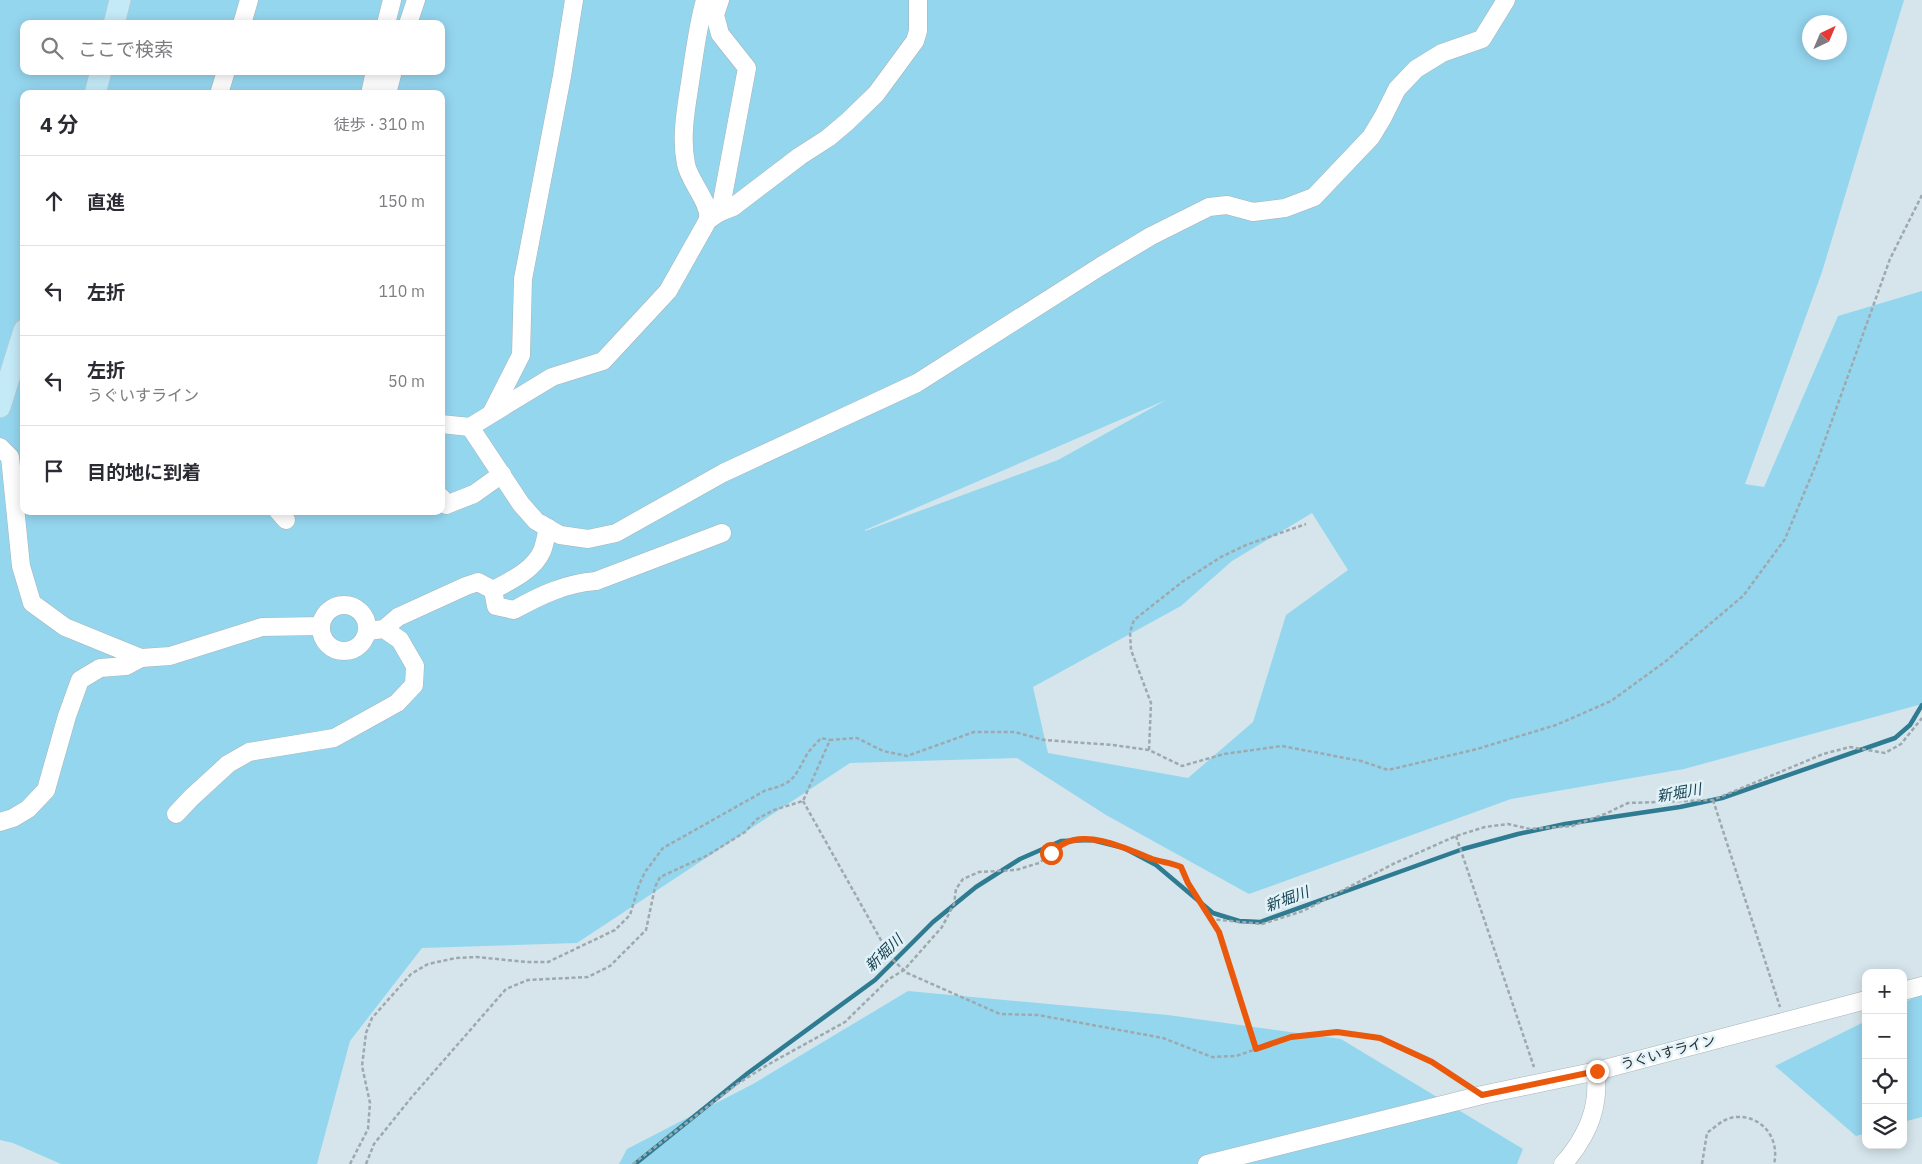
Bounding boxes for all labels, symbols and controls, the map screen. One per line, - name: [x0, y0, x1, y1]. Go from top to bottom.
- north arrow: [1802, 15, 1847, 60]
- search box: [20, 20, 445, 75]
- icon: search: [38, 34, 66, 62]
- text: ここで検索: [78, 37, 173, 61]
- text: 4 分: [40, 110, 79, 138]
- text: 徒歩 · 310 m: [334, 114, 425, 134]
- icon: ahead: [40, 187, 68, 215]
- text: 直進: [87, 190, 125, 214]
- text: 150 m: [378, 191, 425, 211]
- icon: left: [40, 277, 68, 305]
- text: 左折: [87, 280, 125, 304]
- text: 110 m: [378, 281, 425, 301]
- text: 左折: [87, 358, 125, 382]
- icon: left: [40, 367, 68, 395]
- text: 50 m: [388, 371, 425, 391]
- text: うぐいすライン: [87, 385, 199, 405]
- icon: arrive: [40, 457, 68, 485]
- text: 目的地に到着: [87, 460, 201, 484]
- water label: 新堀川: [1655, 779, 1705, 806]
- route start: [1040, 842, 1063, 865]
- water label: 新堀川: [1262, 881, 1313, 915]
- water label: 新堀川: [861, 929, 908, 975]
- map controls: [1862, 969, 1907, 1149]
- button: +: [1862, 969, 1907, 1014]
- button: −: [1862, 1014, 1907, 1059]
- street label: うぐいすライン: [1618, 1031, 1718, 1073]
- button: locate: [1862, 1059, 1907, 1104]
- route end: [1586, 1060, 1609, 1083]
- button: layers: [1862, 1104, 1907, 1149]

